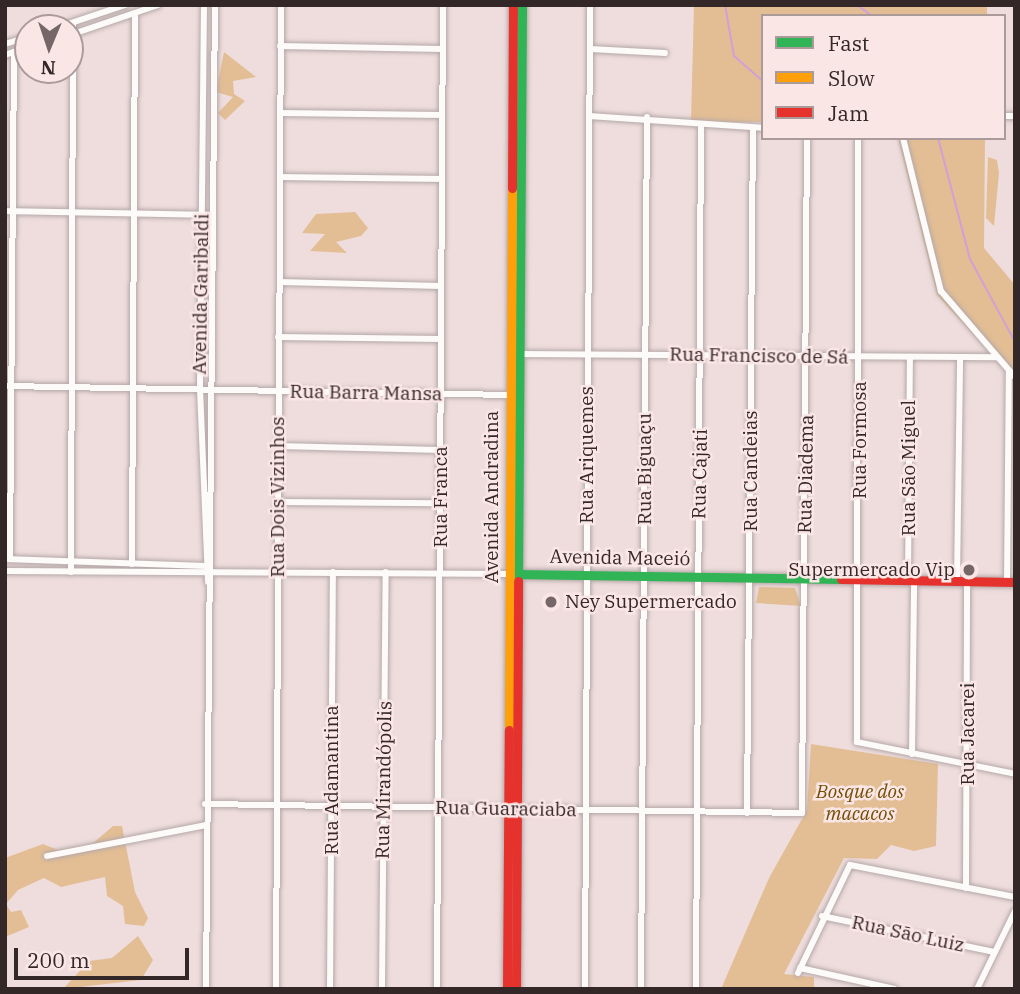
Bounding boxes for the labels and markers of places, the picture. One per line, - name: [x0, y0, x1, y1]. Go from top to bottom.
- place label: Supermercado Vip: [788, 559, 955, 581]
- marker: Supermercado Vip: [961, 562, 977, 578]
- place label: Ney Supermercado: [565, 591, 737, 613]
- marker: Ney Supermercado: [543, 594, 559, 610]

